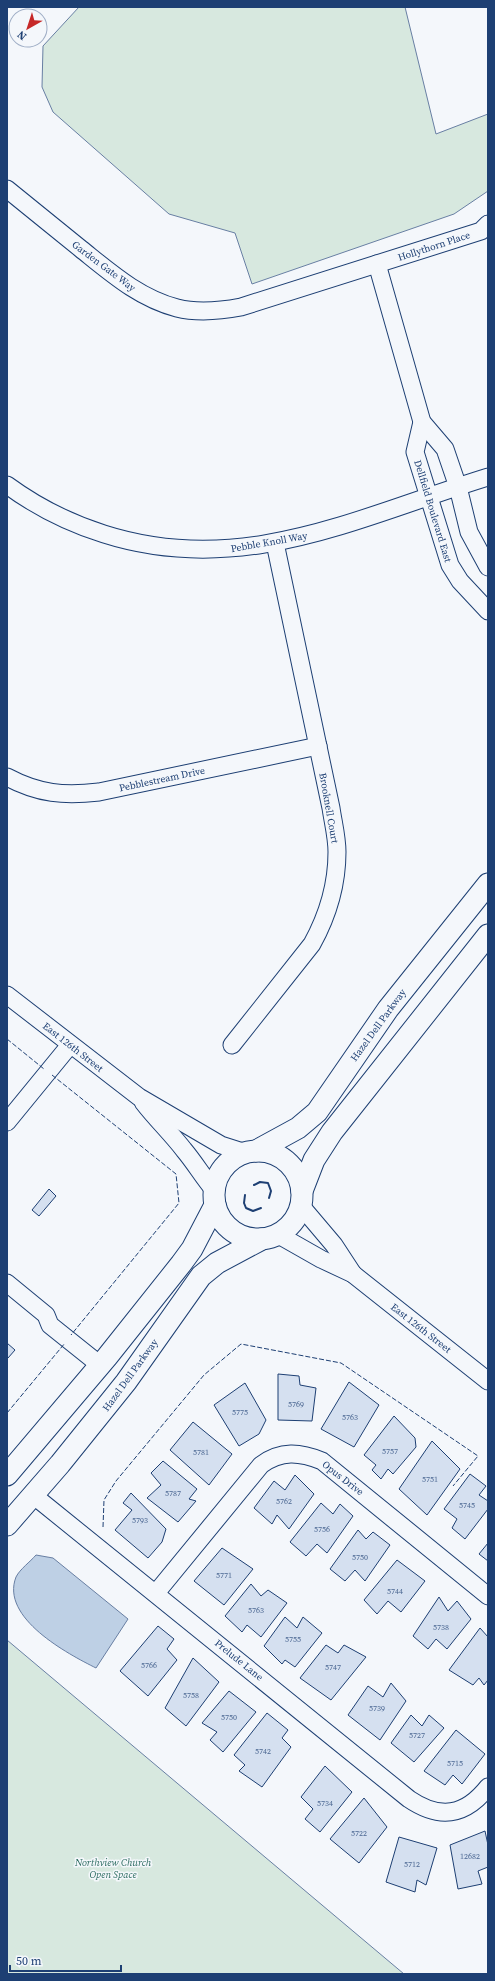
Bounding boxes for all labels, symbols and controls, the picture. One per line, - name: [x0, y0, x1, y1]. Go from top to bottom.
- north arrow: [8, 8, 48, 48]
- text: N: [14, 27, 30, 44]
- street label: Hollythorn Place: [396, 228, 472, 264]
- street label: Garden Gate Way: [70, 238, 139, 295]
- street label: Dellfield Boulevard East: [411, 458, 455, 564]
- street label: Pebble Knoll Way: [230, 529, 309, 555]
- street label: Pebblestream Drive: [118, 764, 206, 794]
- street label: Brooknell Court: [316, 772, 342, 845]
- street label: Hazel Dell Parkway: [347, 986, 409, 1064]
- street label: East 126th Street: [40, 1019, 107, 1075]
- street label: East 126th Street: [388, 1300, 455, 1356]
- street label: Hazel Dell Parkway: [99, 1336, 161, 1414]
- house number: 5769: [288, 1399, 304, 1410]
- house number: 5775: [232, 1407, 248, 1418]
- house number: 5763: [342, 1412, 358, 1423]
- house number: 5757: [382, 1446, 398, 1457]
- house number: 5781: [193, 1447, 209, 1458]
- street label: Opus Drive: [320, 1458, 366, 1498]
- house number: 5751: [422, 1474, 438, 1485]
- house number: 5787: [165, 1488, 181, 1499]
- house number: 5762: [276, 1496, 292, 1507]
- house number: 5745: [459, 1500, 475, 1511]
- house number: 5793: [132, 1515, 148, 1526]
- house number: 5756: [314, 1524, 330, 1535]
- house number: 5750: [352, 1552, 368, 1563]
- house number: 5771: [216, 1570, 232, 1581]
- house number: 5744: [387, 1586, 403, 1597]
- house number: 5763: [248, 1605, 264, 1616]
- house number: 5738: [433, 1622, 449, 1633]
- house number: 5755: [285, 1634, 301, 1645]
- street label: Prelude Lane: [212, 1636, 266, 1684]
- house number: 5766: [141, 1660, 157, 1671]
- house number: 5747: [325, 1662, 341, 1673]
- house number: 5758: [183, 1690, 199, 1701]
- house number: 5739: [369, 1703, 385, 1714]
- house number: 5750: [221, 1712, 237, 1723]
- house number: 5727: [409, 1730, 425, 1741]
- house number: 5742: [255, 1746, 271, 1757]
- house number: 5715: [447, 1758, 463, 1769]
- house number: 5734: [317, 1798, 333, 1809]
- house number: 5722: [351, 1828, 367, 1839]
- house number: 12682: [460, 1851, 480, 1862]
- park label: Northview Church Open Space: [74, 1856, 152, 1881]
- house number: 5712: [404, 1859, 420, 1870]
- scale bar: [10, 1947, 121, 1973]
- text: 50 m: [16, 1953, 42, 1969]

